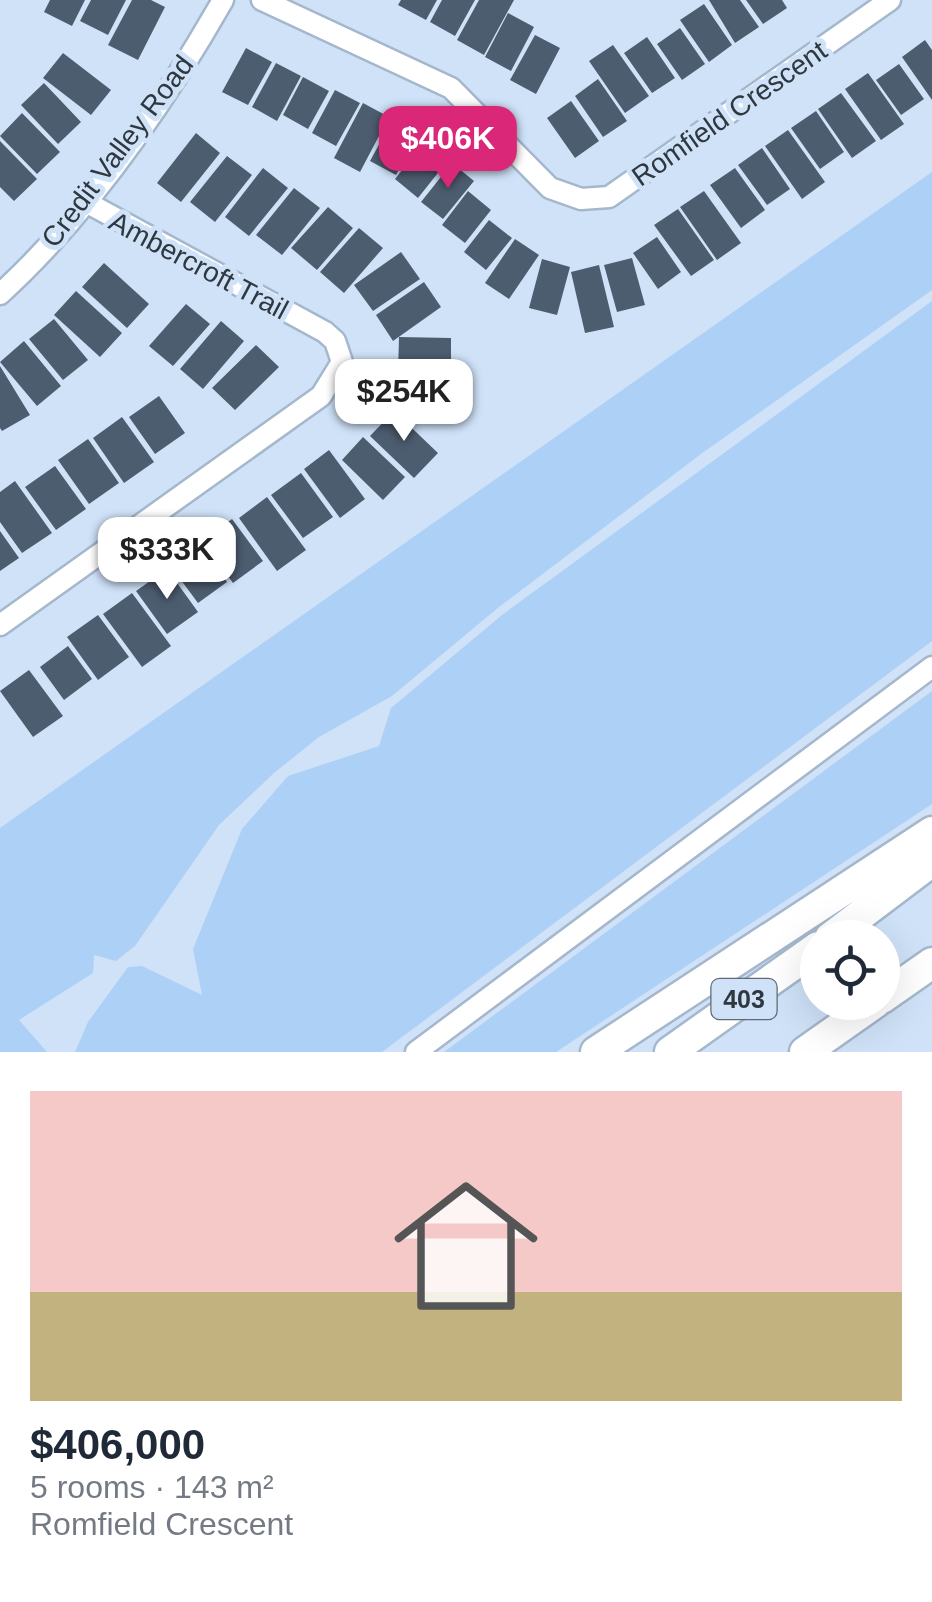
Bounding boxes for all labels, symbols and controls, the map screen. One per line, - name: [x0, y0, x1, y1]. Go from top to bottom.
- street label: Romfield Crescent: [626, 35, 833, 192]
- street label: Credit Valley Road: [35, 50, 199, 253]
- pin: $406K: [378, 106, 518, 191]
- text: $406K: [401, 120, 495, 156]
- street label: Ambercroft Trail: [104, 205, 293, 326]
- pin: $254K: [334, 359, 474, 444]
- text: $254K: [357, 373, 451, 409]
- pin: $333K: [97, 517, 237, 602]
- text: $333K: [120, 531, 214, 567]
- map controls: [800, 920, 900, 1020]
- button: locate: [800, 920, 900, 1020]
- road number: 403: [712, 979, 776, 1019]
- icon: home: [376, 1156, 556, 1336]
- text: $406,000: [30, 1421, 205, 1468]
- text: 5 rooms · 143 m²: [30, 1469, 274, 1505]
- text: Romfield Crescent: [30, 1506, 293, 1542]

